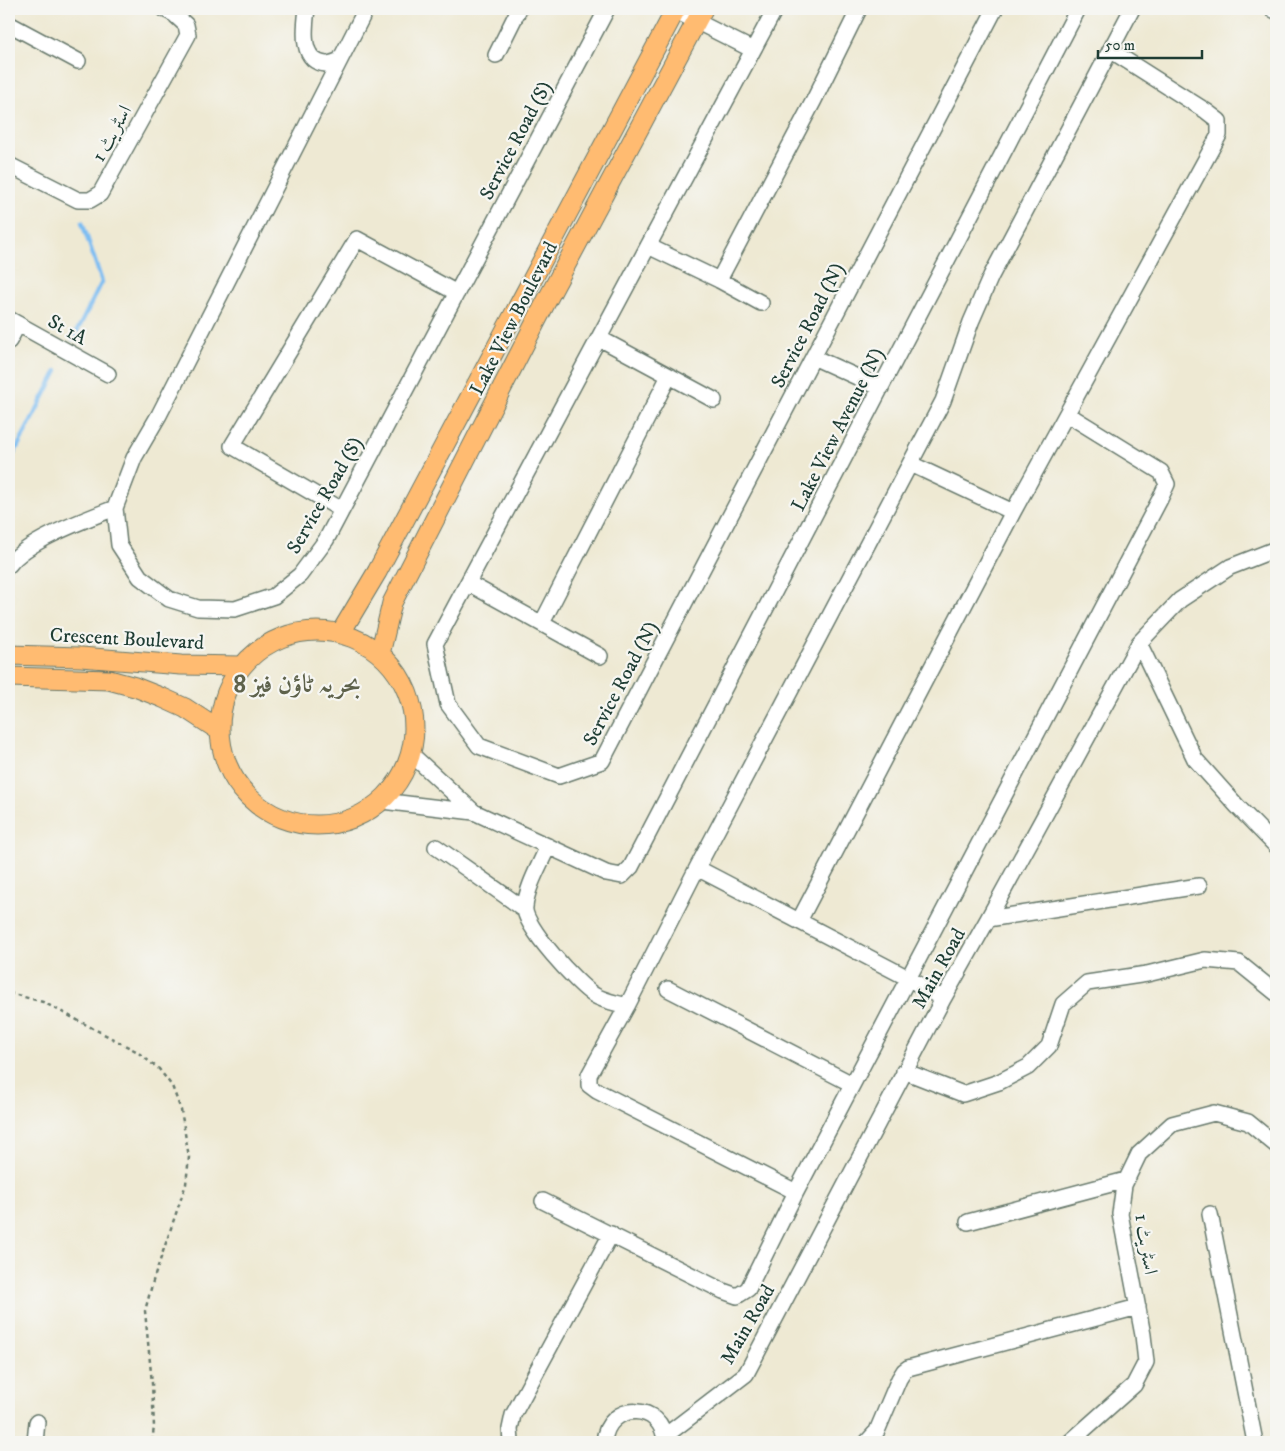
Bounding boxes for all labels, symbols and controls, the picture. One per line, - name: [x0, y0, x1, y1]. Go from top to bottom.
- scale bar: [1098, 28, 1201, 60]
- text: 50 m: [1105, 36, 1135, 55]
- street label: Service Road (S): [475, 77, 558, 204]
- street label: اسٹریٹ 1: [87, 101, 138, 167]
- street label: Lake View Boulevard: [465, 238, 564, 400]
- street label: Service Road (N): [766, 259, 851, 393]
- street label: St 1A: [43, 309, 92, 351]
- street label: Lake View Avenue (N): [786, 344, 890, 516]
- street label: Service Road (S): [282, 433, 369, 559]
- street label: Service Road (N): [578, 617, 665, 750]
- street label: Crescent Boulevard: [49, 623, 205, 656]
- district label: بحریہ ٹاؤن فیز 8: [233, 669, 361, 700]
- street label: Main Road: [907, 924, 972, 1013]
- street label: اسٹریٹ 1: [1128, 1212, 1163, 1276]
- street label: Main Road: [715, 1280, 781, 1369]

